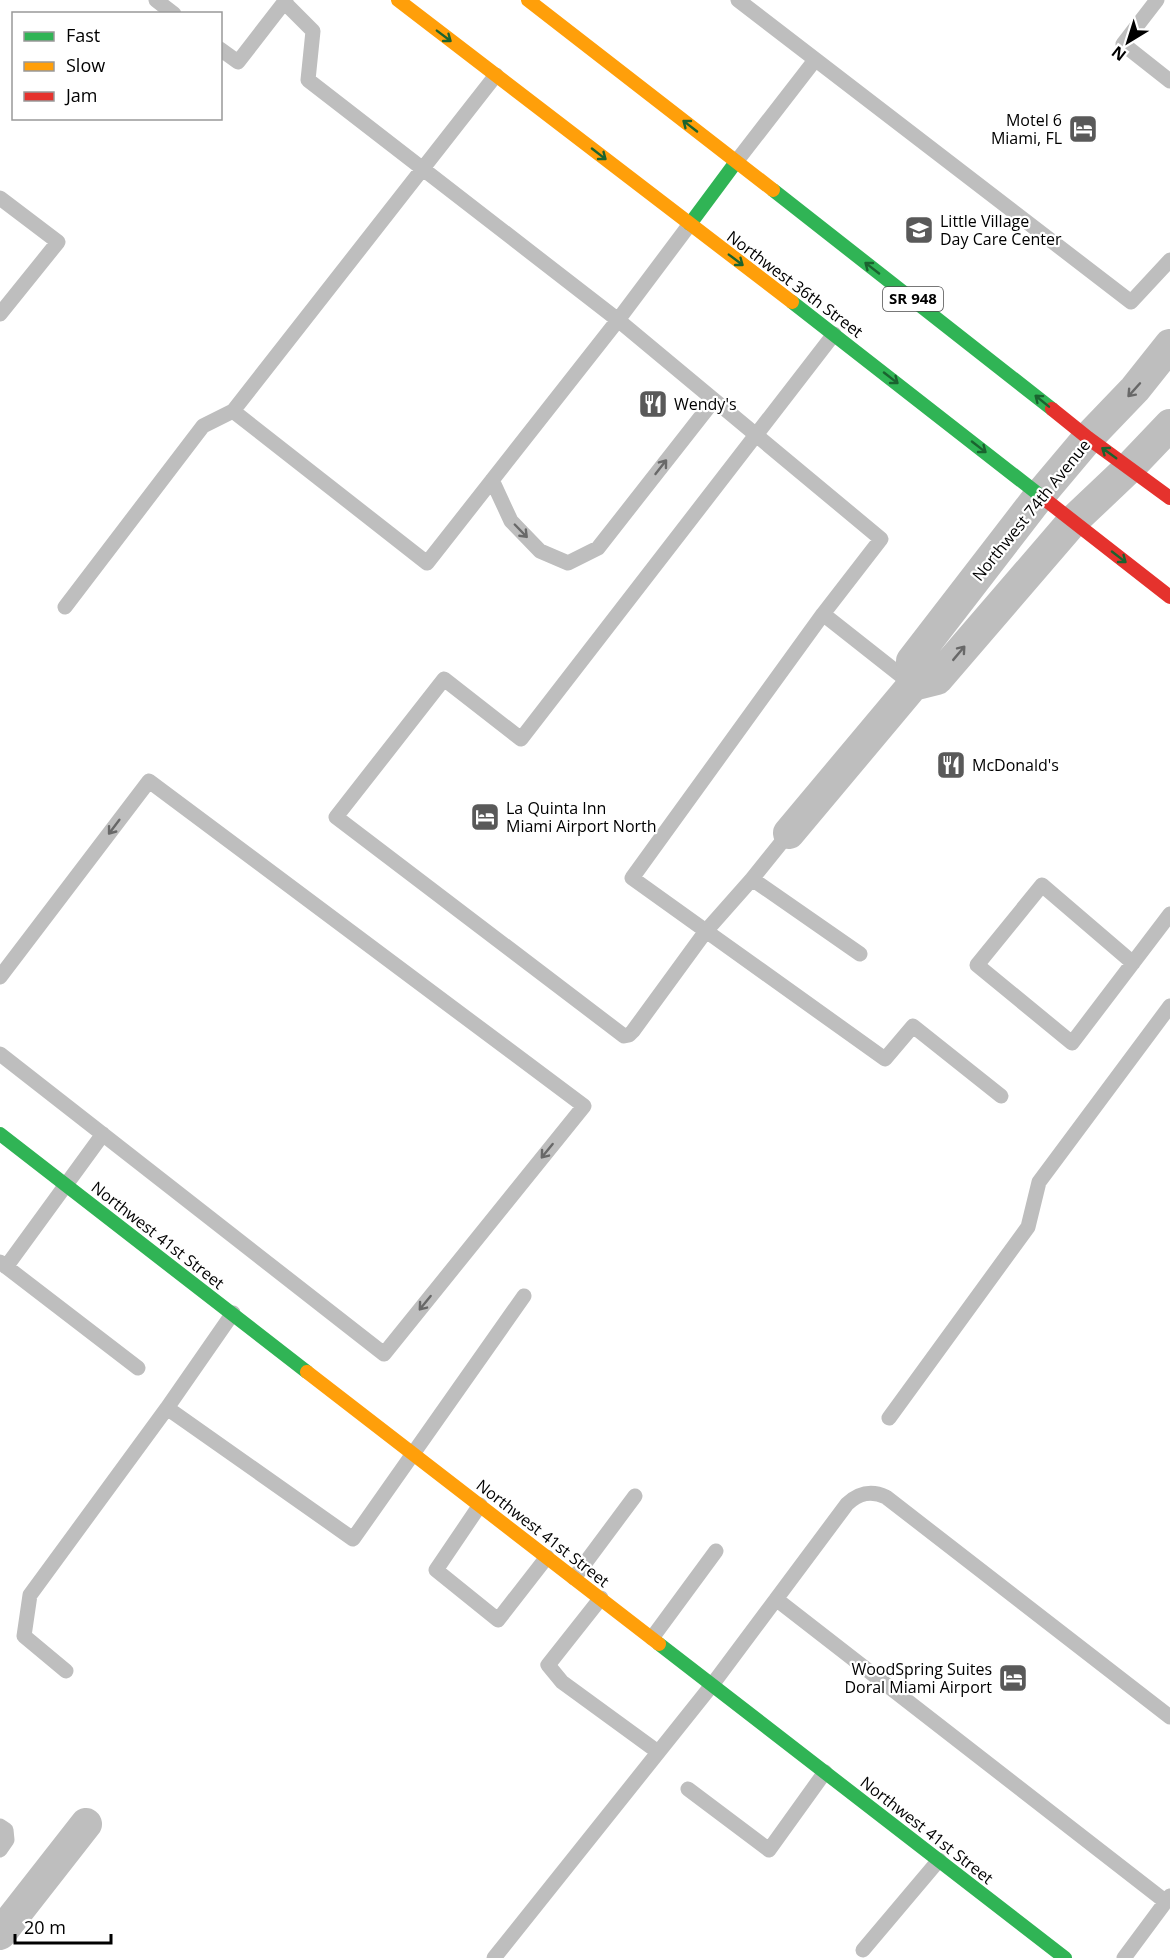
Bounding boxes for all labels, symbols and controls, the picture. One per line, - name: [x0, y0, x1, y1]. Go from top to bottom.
- legend: [12, 12, 222, 120]
- north arrow: [1098, 12, 1158, 72]
- text: Fast: [66, 23, 100, 47]
- one-way arrow: [436, 29, 452, 42]
- text: N: [1107, 41, 1131, 66]
- text: Slow: [66, 53, 105, 77]
- text: Jam: [64, 83, 98, 107]
- place label: Motel 6 Miami, FL: [991, 109, 1062, 149]
- hotel icon: Motel 6 Miami, FL: [1067, 113, 1099, 145]
- one-way arrow: [682, 120, 698, 133]
- one-way arrow: [591, 148, 607, 161]
- place label: Little Village Day Care Center: [940, 210, 1062, 250]
- school or university icon: Little Village Day Care Center: [903, 214, 935, 246]
- street label: Northwest 36th Street: [722, 225, 868, 343]
- one-way arrow: [728, 253, 744, 266]
- one-way arrow: [865, 261, 881, 274]
- road number: SR 948: [883, 287, 943, 311]
- one-way arrow: [883, 372, 899, 385]
- one-way arrow: [1127, 383, 1141, 398]
- restaurant icon: Wendy's: [637, 388, 669, 420]
- place label: Wendy's: [674, 393, 737, 415]
- one-way arrow: [1035, 395, 1051, 408]
- street label: Northwest 74th Avenue: [967, 435, 1095, 585]
- one-way arrow: [971, 441, 987, 454]
- one-way arrow: [1101, 447, 1117, 459]
- one-way arrow: [655, 460, 668, 476]
- one-way arrow: [513, 523, 528, 538]
- one-way arrow: [1111, 550, 1127, 563]
- one-way arrow: [952, 646, 966, 661]
- restaurant icon: McDonald's: [935, 749, 967, 781]
- place label: McDonald's: [972, 754, 1059, 776]
- place label: La Quinta Inn Miami Airport North: [506, 797, 657, 837]
- hotel icon: La Quinta Inn Miami Airport North: [469, 801, 501, 833]
- one-way arrow: [107, 819, 120, 835]
- one-way arrow: [541, 1143, 554, 1159]
- street label: Northwest 41st Street: [87, 1176, 229, 1294]
- one-way arrow: [418, 1295, 431, 1311]
- street label: Northwest 41st Street: [472, 1474, 614, 1592]
- place label: WoodSpring Suites Doral Miami Airport: [844, 1658, 992, 1698]
- hotel icon: WoodSpring Suites Doral Miami Airport: [997, 1662, 1029, 1694]
- street label: Northwest 41st Street: [856, 1771, 998, 1889]
- scale bar: [15, 1907, 111, 1945]
- text: 20 m: [24, 1915, 66, 1939]

